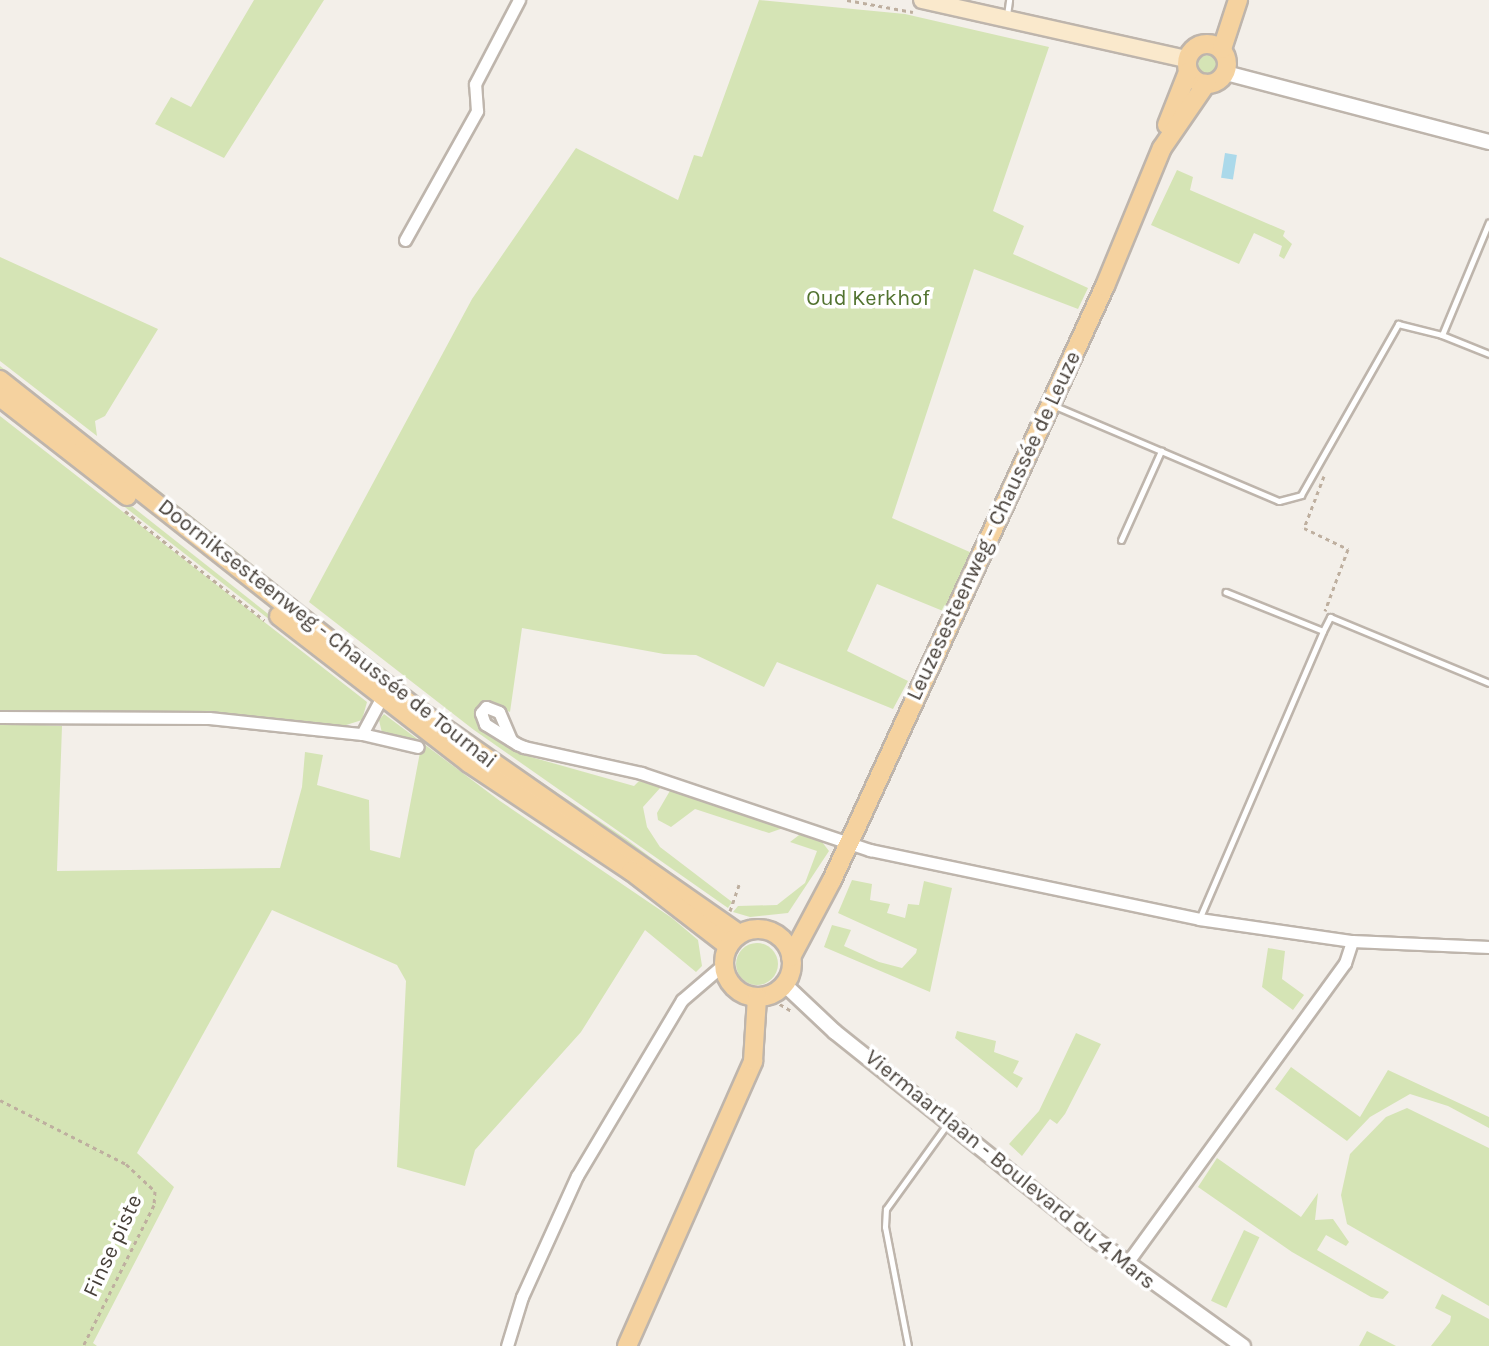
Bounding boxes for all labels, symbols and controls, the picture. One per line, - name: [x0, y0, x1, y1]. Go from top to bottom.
- park label: Oud Kerkhof: [806, 286, 930, 312]
- street label: Leuzesesteenweg - Chaussée de Leuze: [901, 347, 1087, 705]
- street label: Doorniksesteenweg - Chaussée de Tournai: [152, 494, 502, 774]
- street label: Viermaartlaan - Boulevard du 4 Mars: [859, 1045, 1161, 1295]
- street label: Finse piste: [78, 1191, 148, 1301]

